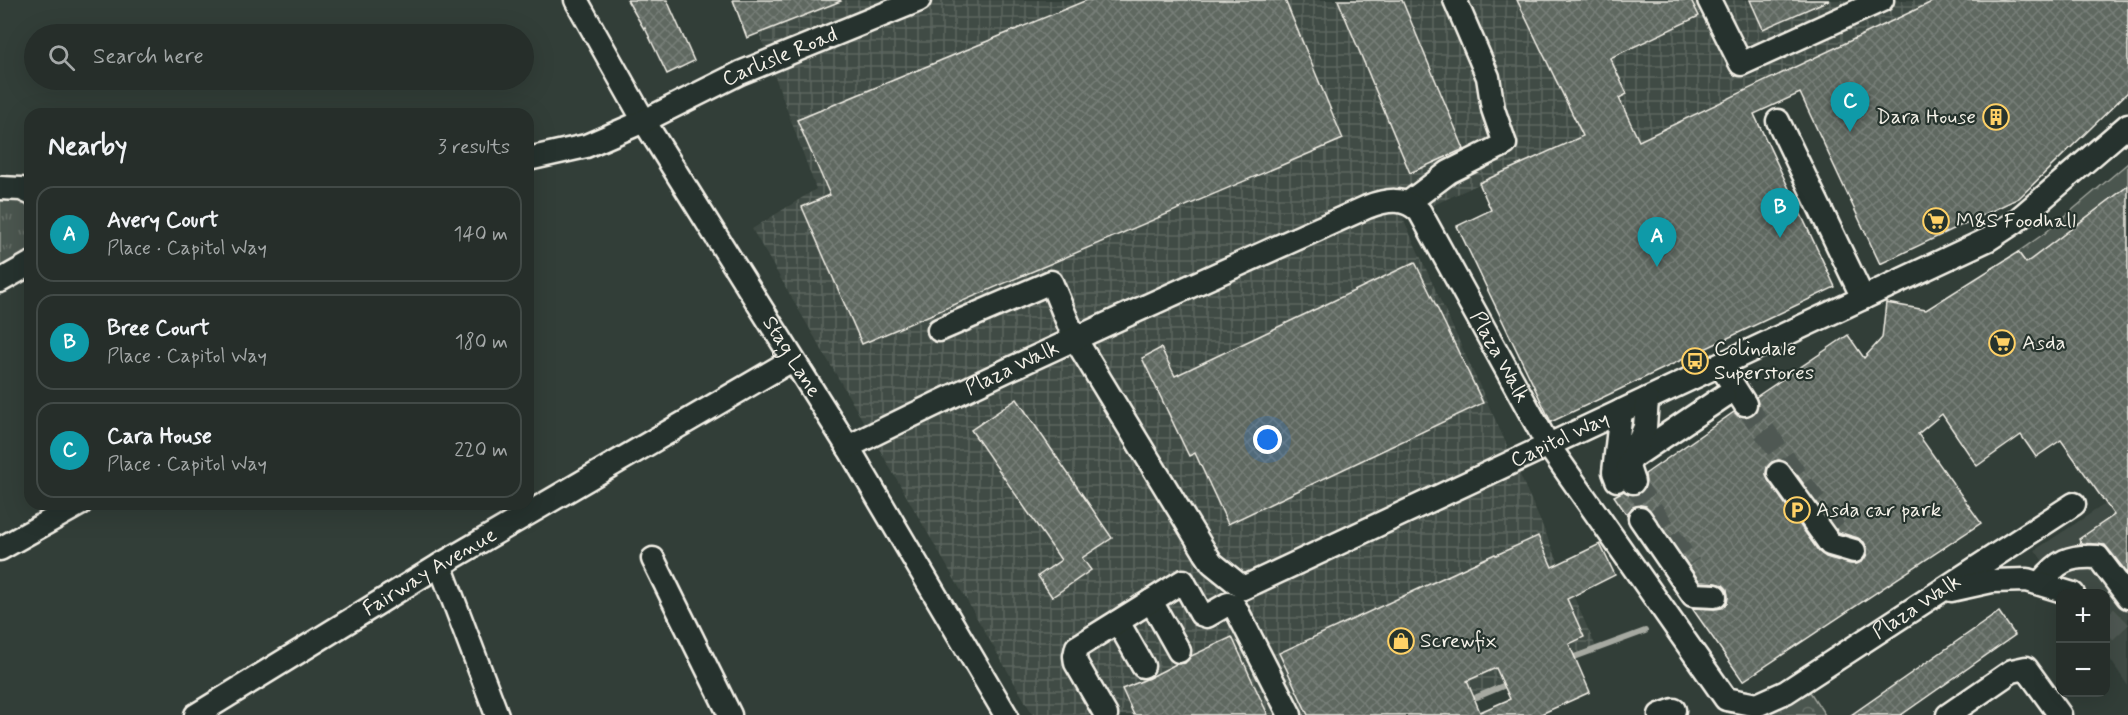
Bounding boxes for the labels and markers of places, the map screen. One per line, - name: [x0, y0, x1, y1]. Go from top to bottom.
- pin: C: [1830, 82, 1870, 132]
- building icon: Dara House: [1981, 102, 2011, 132]
- place label: Dara House: [1876, 103, 1976, 131]
- pin: B: [1760, 188, 1800, 238]
- supermarket icon: M&S Foodhall: [1921, 206, 1951, 236]
- place label: M&S Foodhall: [1956, 207, 2076, 235]
- pin: A: [1638, 218, 1676, 267]
- supermarket icon: Asda: [1987, 328, 2017, 358]
- place label: Asda: [2022, 329, 2066, 357]
- place label: Colindale Superstores: [1714, 335, 1814, 387]
- bus stop icon: Colindale Superstores: [1680, 346, 1710, 376]
- parking icon: Asda car park: [1782, 495, 1812, 525]
- place label: Asda car park: [1816, 496, 1942, 524]
- shop icon: Screwfix: [1386, 626, 1416, 656]
- place label: Screwfix: [1420, 627, 1497, 655]

